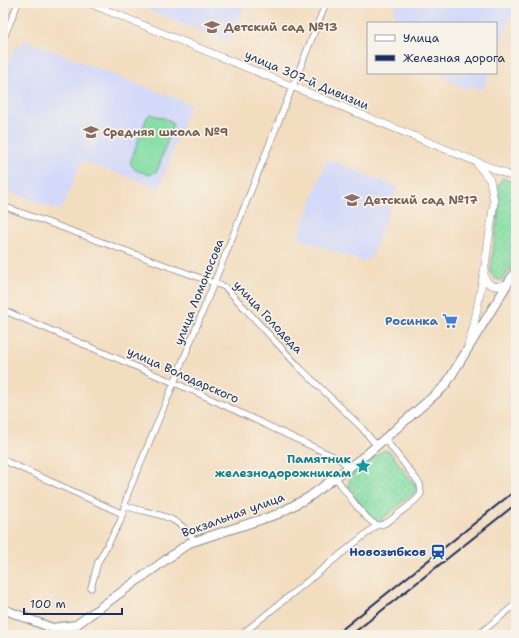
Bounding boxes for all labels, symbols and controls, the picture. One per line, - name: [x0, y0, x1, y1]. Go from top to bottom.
- school or university icon: Детский сад №13: [203, 18, 221, 36]
- place label: Детский сад №13: [224, 19, 337, 35]
- legend: [367, 22, 497, 74]
- text: Улица: [403, 30, 440, 46]
- street label: улица 307-й Дивизии: [242, 47, 372, 113]
- text: Железная дорога: [403, 50, 506, 66]
- school or university icon: Средняя школа №9: [82, 123, 100, 141]
- place label: Средняя школа №9: [103, 124, 228, 140]
- school or university icon: Детский сад №17: [343, 191, 361, 209]
- place label: Детский сад №17: [364, 192, 478, 208]
- street label: улица Ломоносова: [170, 236, 228, 347]
- street label: улица Голодеда: [230, 277, 306, 357]
- supermarket icon: Росинка: [441, 312, 459, 330]
- place label: Росинка: [385, 313, 439, 329]
- street label: улица Володарского: [125, 343, 241, 407]
- place label: Памятник железнодорожникам: [215, 451, 351, 481]
- place icon: Памятник железнодорожникам: [354, 457, 372, 475]
- street label: Вокзальная улица: [179, 489, 287, 541]
- station icon: Новозыбков: [429, 543, 447, 561]
- place label: Новозыбков: [349, 544, 426, 560]
- scale bar: [24, 590, 122, 616]
- text: 100 m: [30, 596, 66, 612]

